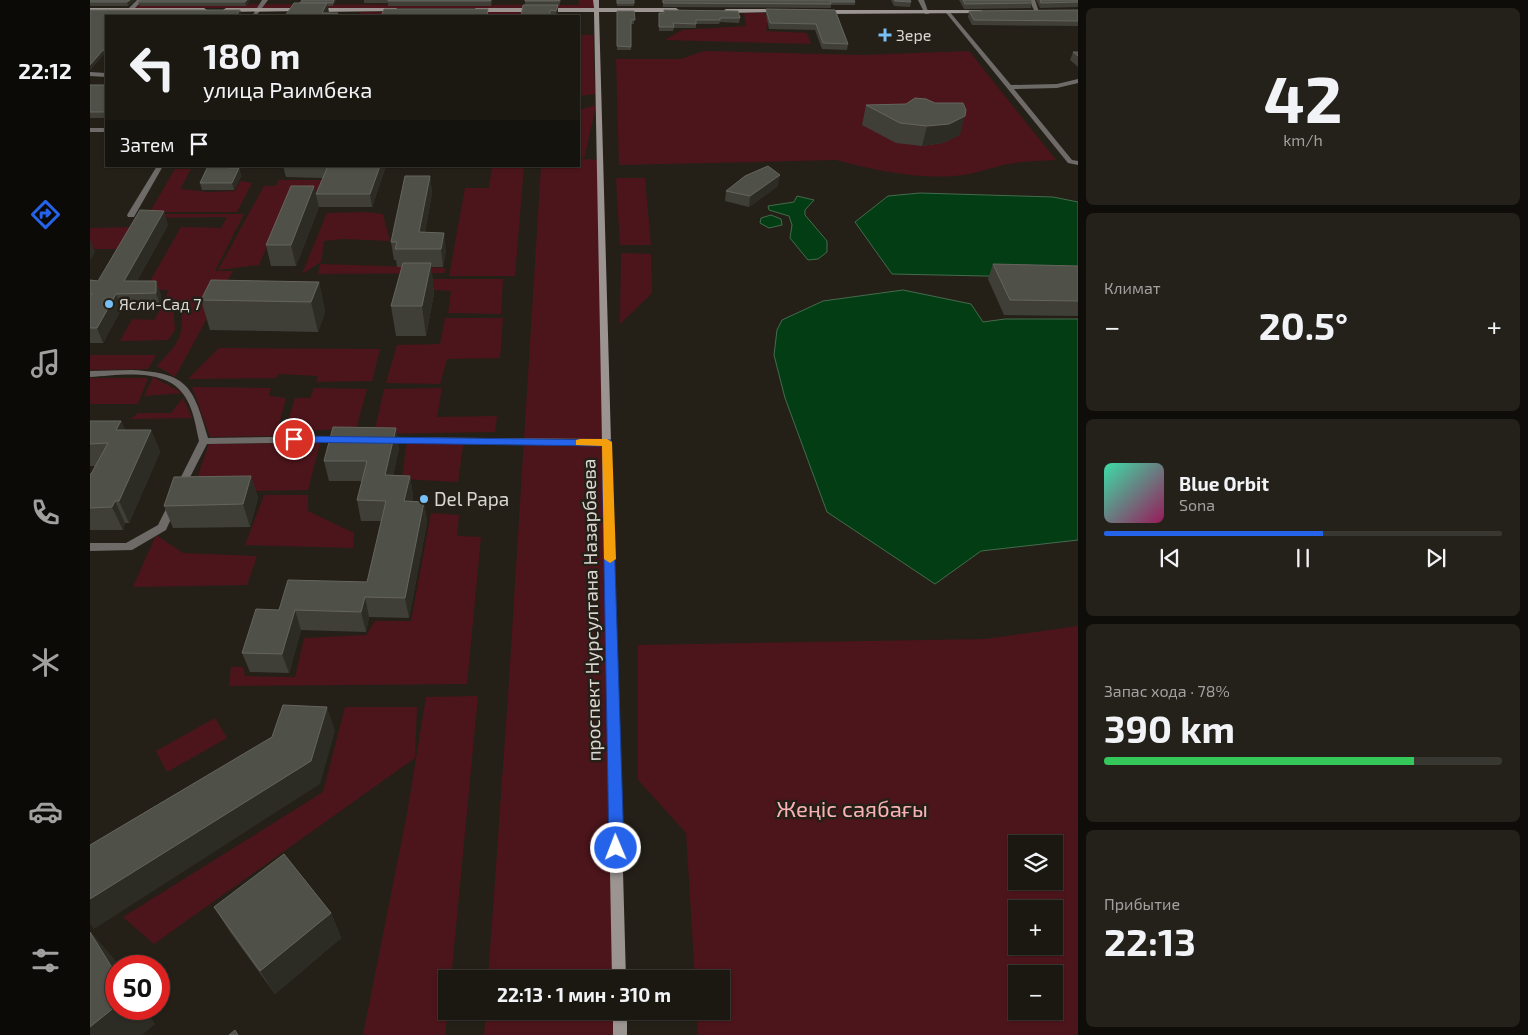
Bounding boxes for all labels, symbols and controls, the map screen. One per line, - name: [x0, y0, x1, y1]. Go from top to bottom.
- place label: Зере: [896, 25, 931, 44]
- marker: Зере: [878, 28, 892, 42]
- text: 180 m: [203, 34, 300, 76]
- icon: left: [120, 35, 185, 100]
- text: 22:12: [18, 57, 72, 83]
- text: 42: [1263, 58, 1343, 136]
- text: улица Раимбека: [203, 76, 372, 102]
- icon: arrive: [185, 130, 213, 158]
- text: km/h: [1283, 130, 1323, 149]
- text: Затем: [120, 133, 175, 156]
- icon: directions: [28, 197, 63, 232]
- text: Климат: [1104, 278, 1161, 297]
- place label: Ясли-Сад 7: [119, 294, 201, 313]
- marker: Ясли-Сад 7: [103, 298, 115, 310]
- text: 20.5°: [1259, 302, 1348, 348]
- text: −: [1104, 309, 1120, 343]
- text: +: [1487, 309, 1502, 343]
- icon: music: [28, 346, 63, 381]
- pin: [273, 418, 315, 460]
- icon: arrive: [280, 425, 308, 453]
- street label: проспект Нурсултана Назарбаева: [576, 458, 606, 762]
- text: Blue Orbit: [1179, 472, 1269, 495]
- place label: Del Papa: [434, 487, 509, 510]
- marker: Del Papa: [418, 493, 430, 505]
- icon: phone: [28, 495, 63, 530]
- text: Sona: [1179, 495, 1215, 514]
- icon: previous: [1156, 544, 1184, 572]
- icon: pause: [1289, 544, 1317, 572]
- icon: next: [1422, 544, 1450, 572]
- icon: climate: [28, 645, 63, 680]
- text: Запас хода · 78%: [1104, 681, 1230, 700]
- text: 390 km: [1104, 705, 1235, 751]
- icon: car: [28, 794, 63, 829]
- park label: Жеңіс саябағы: [776, 795, 928, 821]
- position arrow: [589, 821, 641, 873]
- map controls: [1008, 835, 1063, 1020]
- button: layers: [1008, 835, 1063, 890]
- text: Прибытие: [1104, 894, 1180, 913]
- button: +: [1008, 900, 1063, 955]
- text: 22:13: [1104, 918, 1196, 964]
- icon: filters: [28, 943, 63, 978]
- speed limit sign: 50: [105, 955, 170, 1020]
- button: −: [1008, 965, 1063, 1020]
- text: 22:13 · 1 мин · 310 m: [497, 983, 671, 1006]

